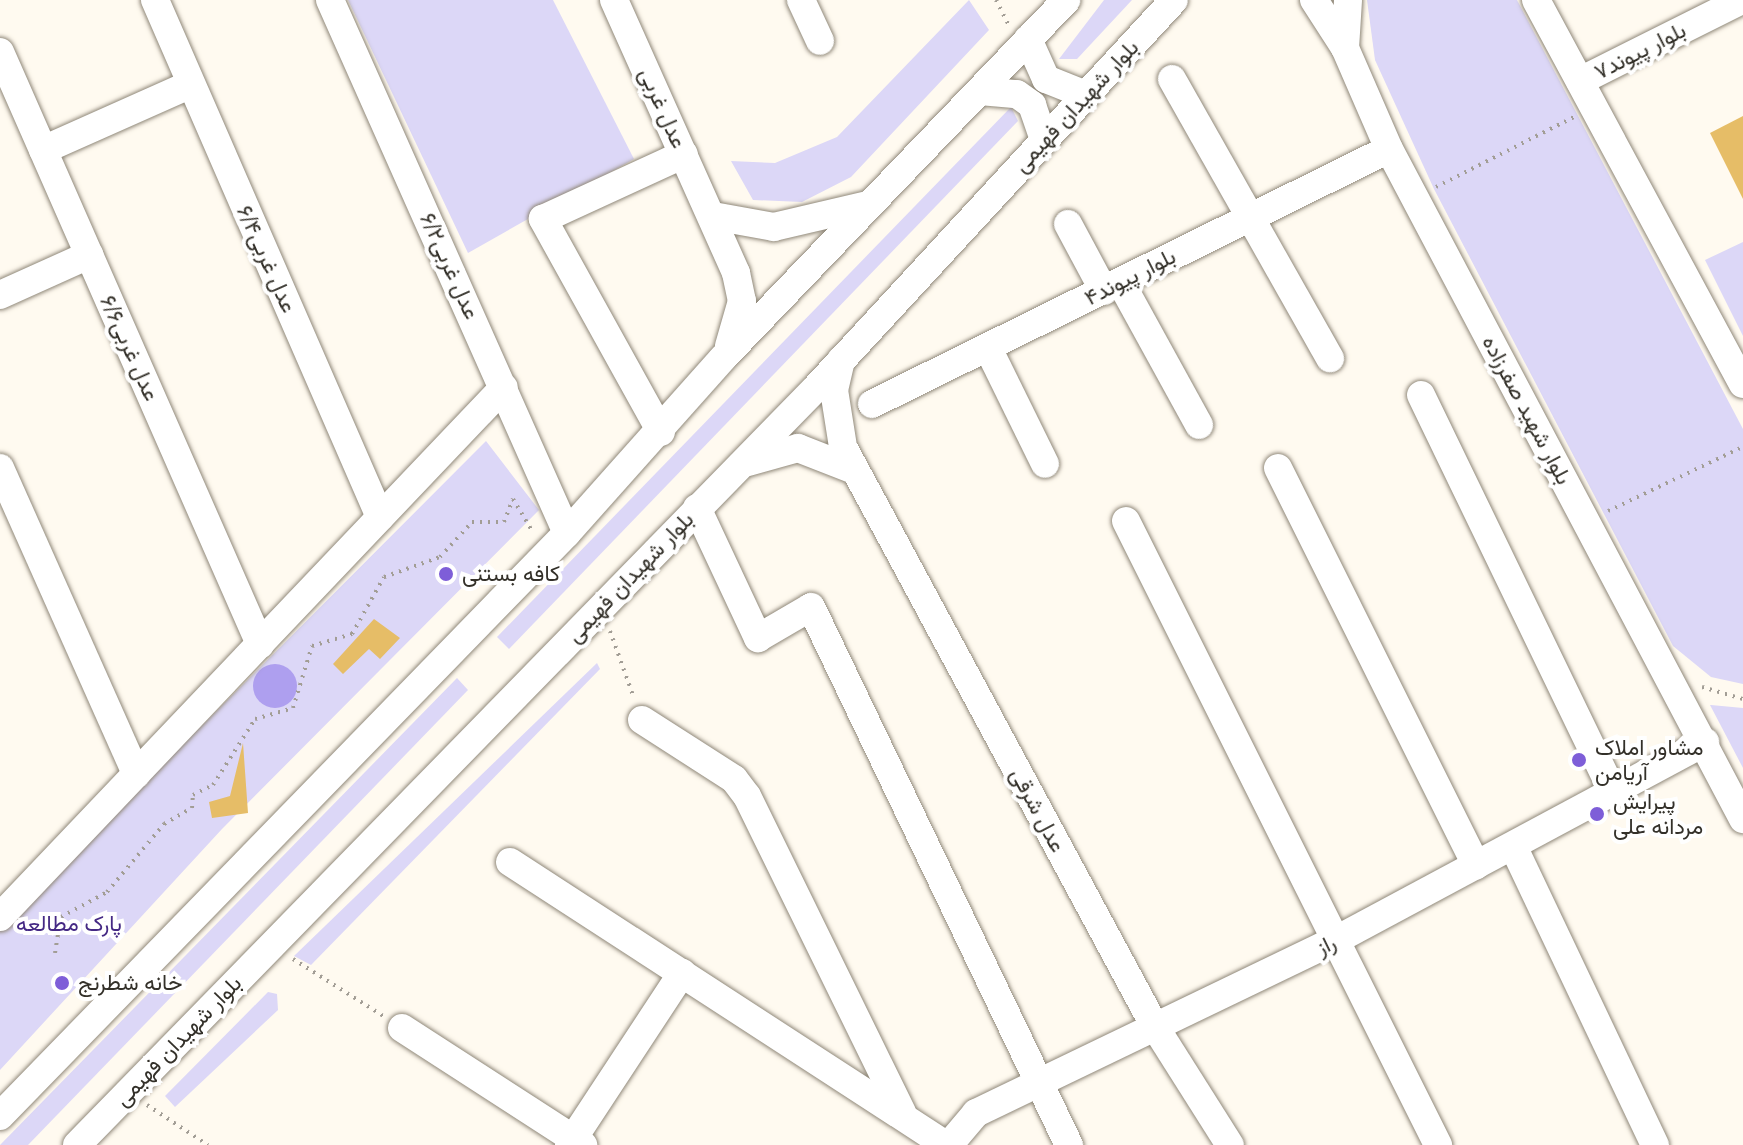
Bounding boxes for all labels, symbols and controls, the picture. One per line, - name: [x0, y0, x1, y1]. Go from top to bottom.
- street label: بلوار پیوند۷: [1590, 17, 1690, 85]
- street label: بلوار شهیدان فهیمی: [1008, 34, 1144, 178]
- street label: عدل غربی: [634, 64, 692, 152]
- street label: ۶/۴عدل غربی: [232, 201, 302, 317]
- street label: ۶/۲عدل غربی: [415, 209, 485, 323]
- street label: بلوار پیوند۴: [1080, 243, 1180, 311]
- street label: ۶/۶عدل غربی: [95, 291, 165, 405]
- street label: بلوار شهید صفرزاده: [1477, 331, 1577, 489]
- street label: بلوار شهیدان فهیمی: [561, 506, 699, 648]
- place label: کافه بستنی: [462, 561, 560, 587]
- marker: کافه بستنی: [437, 565, 455, 583]
- place label: مشاور املاک آریامن: [1595, 734, 1703, 786]
- marker: مشاور املاک آریامن: [1570, 751, 1588, 769]
- street label: عدل شرقی: [1005, 763, 1071, 857]
- place label: پیرایش مردانه علی: [1613, 788, 1703, 840]
- marker: پیرایش مردانه علی: [1588, 805, 1606, 823]
- park label: پارک مطالعه: [16, 911, 122, 937]
- street label: راز: [1312, 929, 1340, 961]
- place label: خانه شطرنج: [78, 970, 183, 996]
- street label: بلوار شهیدان فهیمی: [109, 970, 247, 1112]
- marker: خانه شطرنج: [53, 974, 71, 992]

